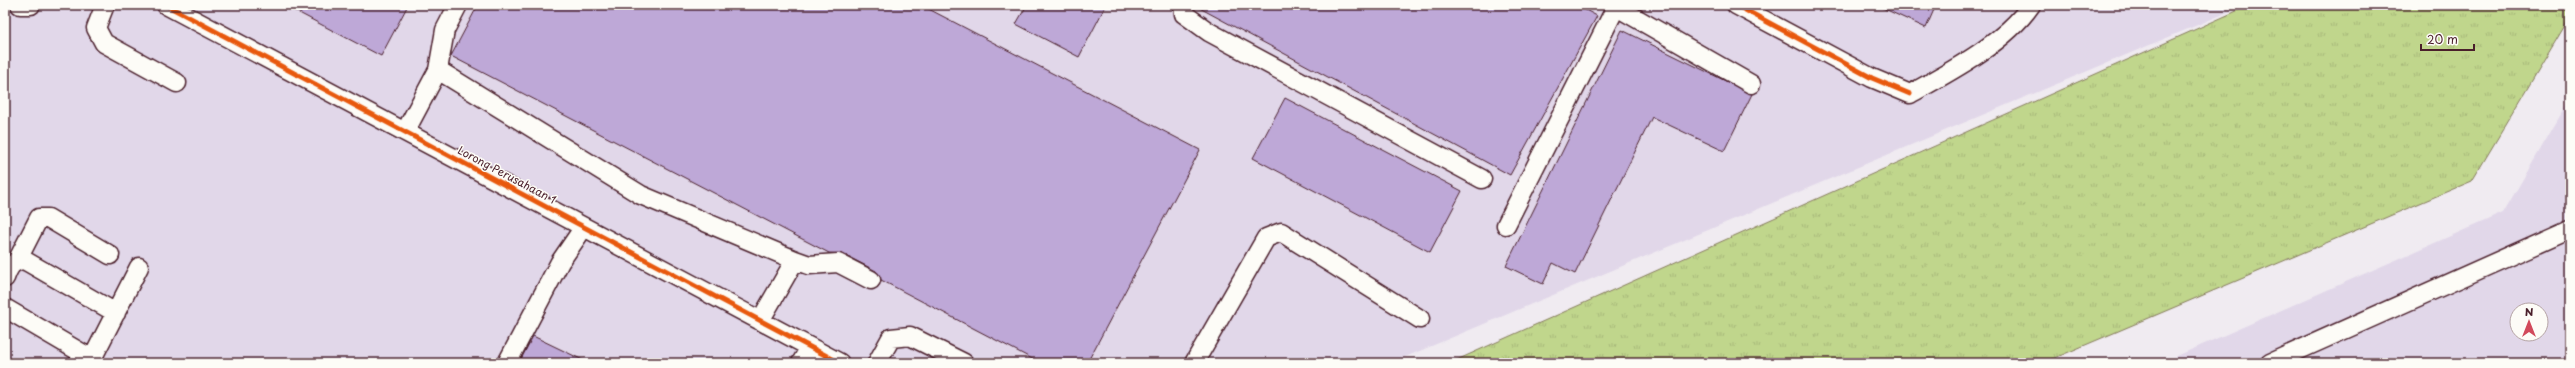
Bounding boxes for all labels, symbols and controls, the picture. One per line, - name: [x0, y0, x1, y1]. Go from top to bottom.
- scale bar: [2421, 26, 2474, 52]
- text: 20 m: [2427, 30, 2458, 48]
- street label: Lorong Perusahaan 1: [455, 141, 560, 208]
- north arrow: [2509, 302, 2549, 342]
- text: N: [2525, 303, 2534, 320]

